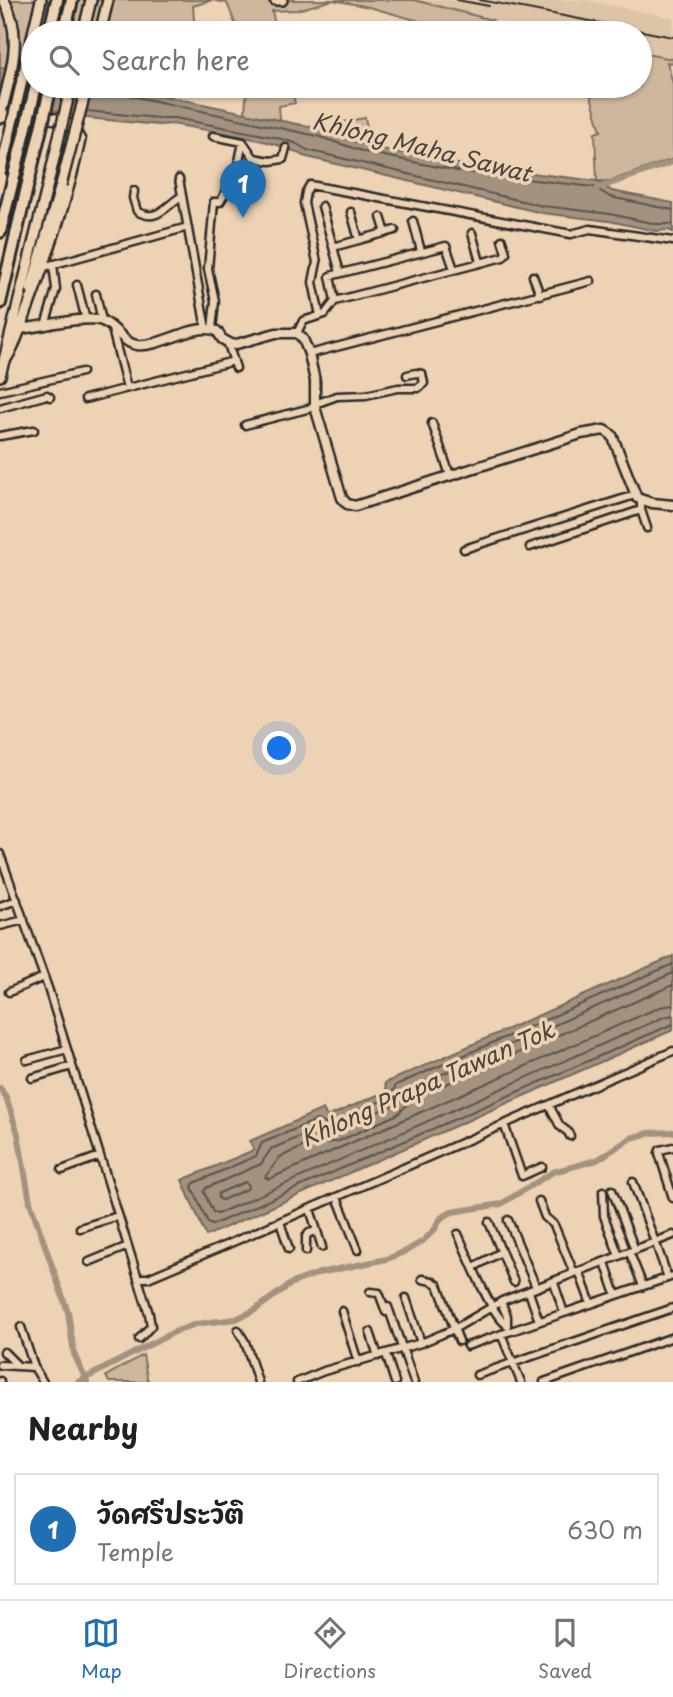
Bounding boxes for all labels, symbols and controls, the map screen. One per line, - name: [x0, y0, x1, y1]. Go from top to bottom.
- search box: [21, 21, 652, 98]
- text: Search here: [101, 40, 250, 79]
- icon: search: [45, 41, 83, 79]
- water label: Khlong Maha Sawat: [309, 102, 537, 191]
- pin: 1: [220, 160, 266, 218]
- your location: [262, 731, 296, 765]
- water label: Khlong Prapa Tawan Tok: [294, 1011, 560, 1155]
- text: Nearby: [28, 1405, 138, 1450]
- text: วัดศรีประวัติ: [97, 1494, 244, 1533]
- text: 1: [48, 1512, 59, 1547]
- text: 630 m: [567, 1512, 643, 1547]
- text: Temple: [97, 1534, 174, 1569]
- tab: Map: [81, 1614, 122, 1684]
- tab: Directions: [284, 1614, 376, 1684]
- tab: Saved: [538, 1614, 592, 1684]

